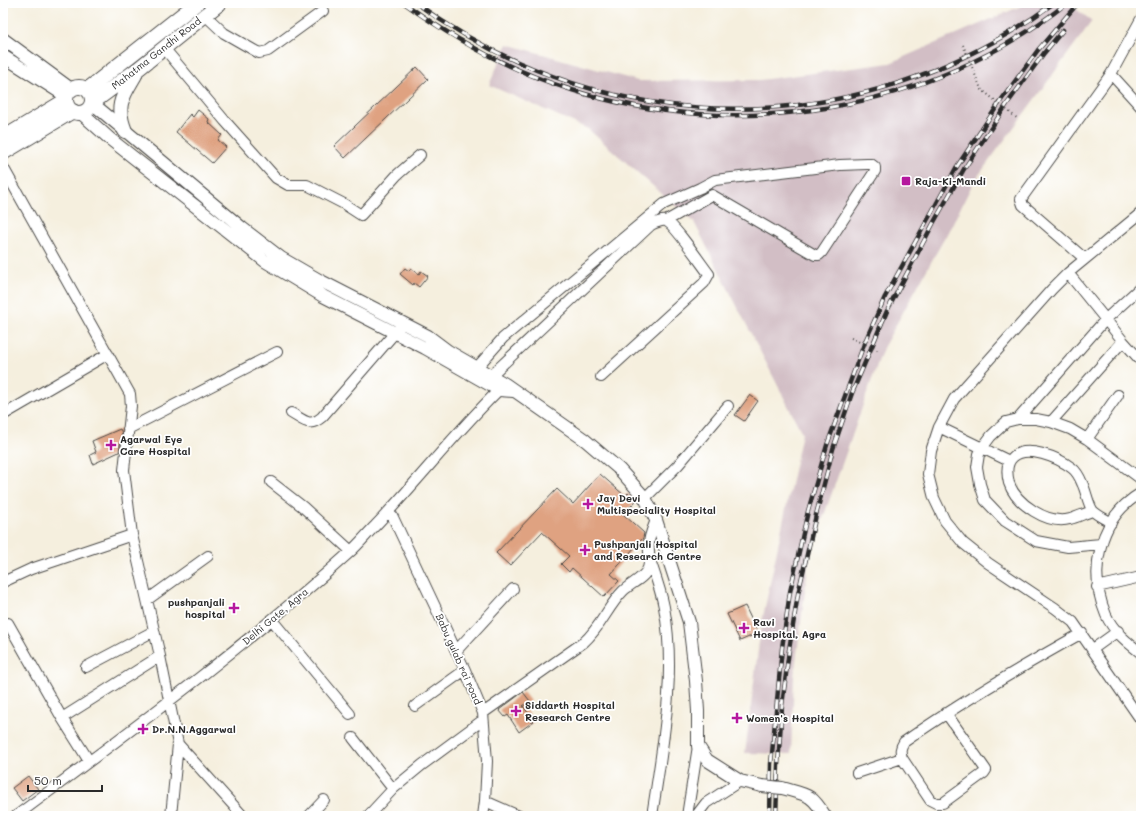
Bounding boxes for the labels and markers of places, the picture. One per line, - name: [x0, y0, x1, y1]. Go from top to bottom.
- place label: Raja-Ki-Mandi: [915, 174, 986, 188]
- marker: Raja-Ki-Mandi: [900, 175, 912, 187]
- place label: Agarwal Eye Care Hospital: [120, 432, 191, 458]
- marker: Agarwal Eye Care Hospital: [105, 439, 117, 451]
- place label: Jay Devi Multispeciality Hospital: [597, 491, 716, 517]
- marker: Jay Devi Multispeciality Hospital: [582, 498, 594, 510]
- place label: Pushpanjali Hospital and Research Centre: [594, 537, 701, 563]
- marker: Pushpanjali Hospital and Research Centre: [579, 544, 591, 556]
- place label: pushpanjali hospital: [168, 595, 225, 621]
- marker: pushpanjali hospital: [228, 602, 240, 614]
- place label: Ravi Hospital, Agra: [753, 615, 826, 641]
- marker: Ravi Hospital, Agra: [738, 622, 750, 634]
- place label: Siddarth Hospital Research Centre: [525, 698, 615, 724]
- marker: Siddarth Hospital Research Centre: [510, 705, 522, 717]
- place label: Women's Hospital: [746, 711, 834, 725]
- marker: Women's Hospital: [731, 712, 743, 724]
- place label: Dr.N.N.Aggarwal: [152, 722, 236, 736]
- marker: Dr.N.N.Aggarwal: [137, 723, 149, 735]

